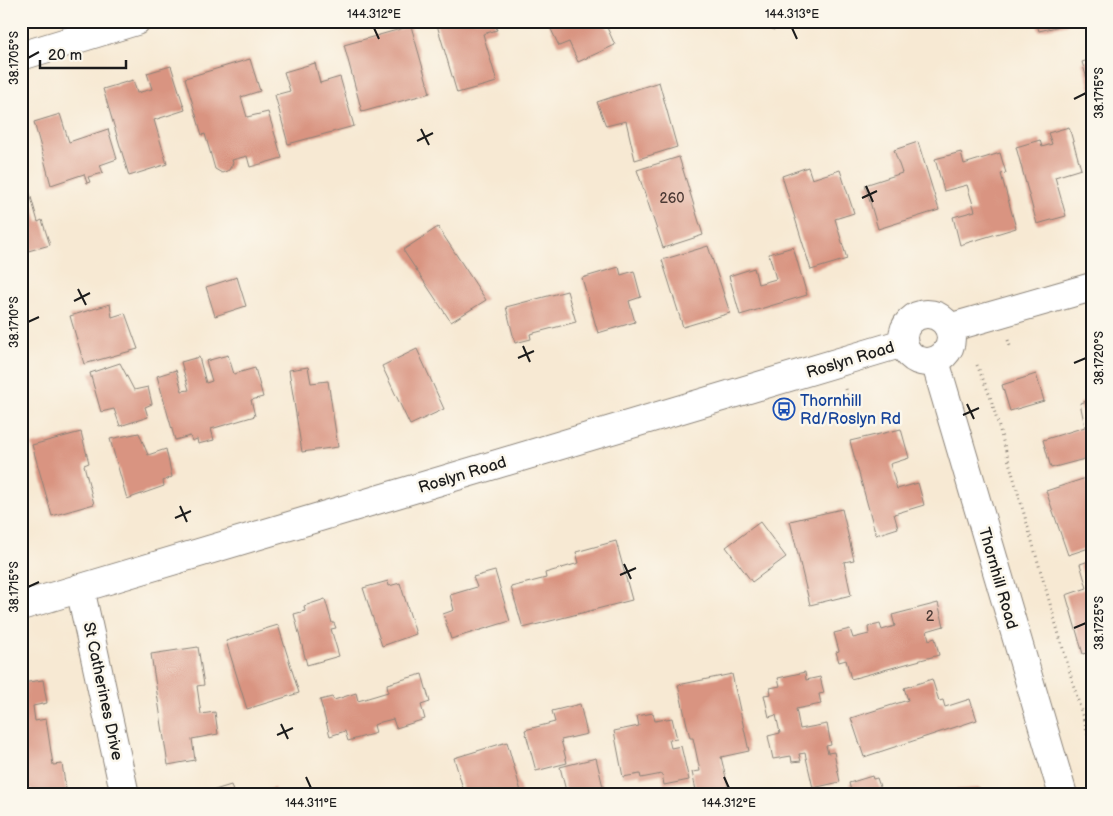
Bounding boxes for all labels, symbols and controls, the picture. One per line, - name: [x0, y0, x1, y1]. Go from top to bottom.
- text: 144.312°E: [347, 7, 401, 22]
- text: 144.313°E: [765, 7, 819, 22]
- text: 38.1705°S: [7, 31, 22, 85]
- scale bar: [40, 38, 126, 70]
- text: 20 m: [48, 46, 82, 65]
- text: 38.1715°S: [1092, 67, 1107, 119]
- house number: 260: [659, 190, 685, 207]
- text: 38.1710°S: [7, 296, 22, 348]
- text: 38.1720°S: [1092, 331, 1107, 385]
- street label: Roslyn Road: [804, 338, 897, 383]
- place label: Thornhill Rd/Roslyn Rd: [800, 392, 901, 429]
- bus stop icon: Thornhill Rd/Roslyn Rd: [772, 397, 796, 421]
- street label: Roslyn Road: [416, 453, 509, 498]
- street label: Thornhill Road: [974, 525, 1021, 631]
- text: 38.1715°S: [7, 561, 22, 613]
- text: 38.1725°S: [1092, 596, 1107, 650]
- house number: 2: [926, 608, 935, 625]
- street label: St Catherines Drive: [79, 621, 127, 762]
- text: 144.311°E: [285, 796, 337, 811]
- text: 144.312°E: [702, 796, 756, 811]

